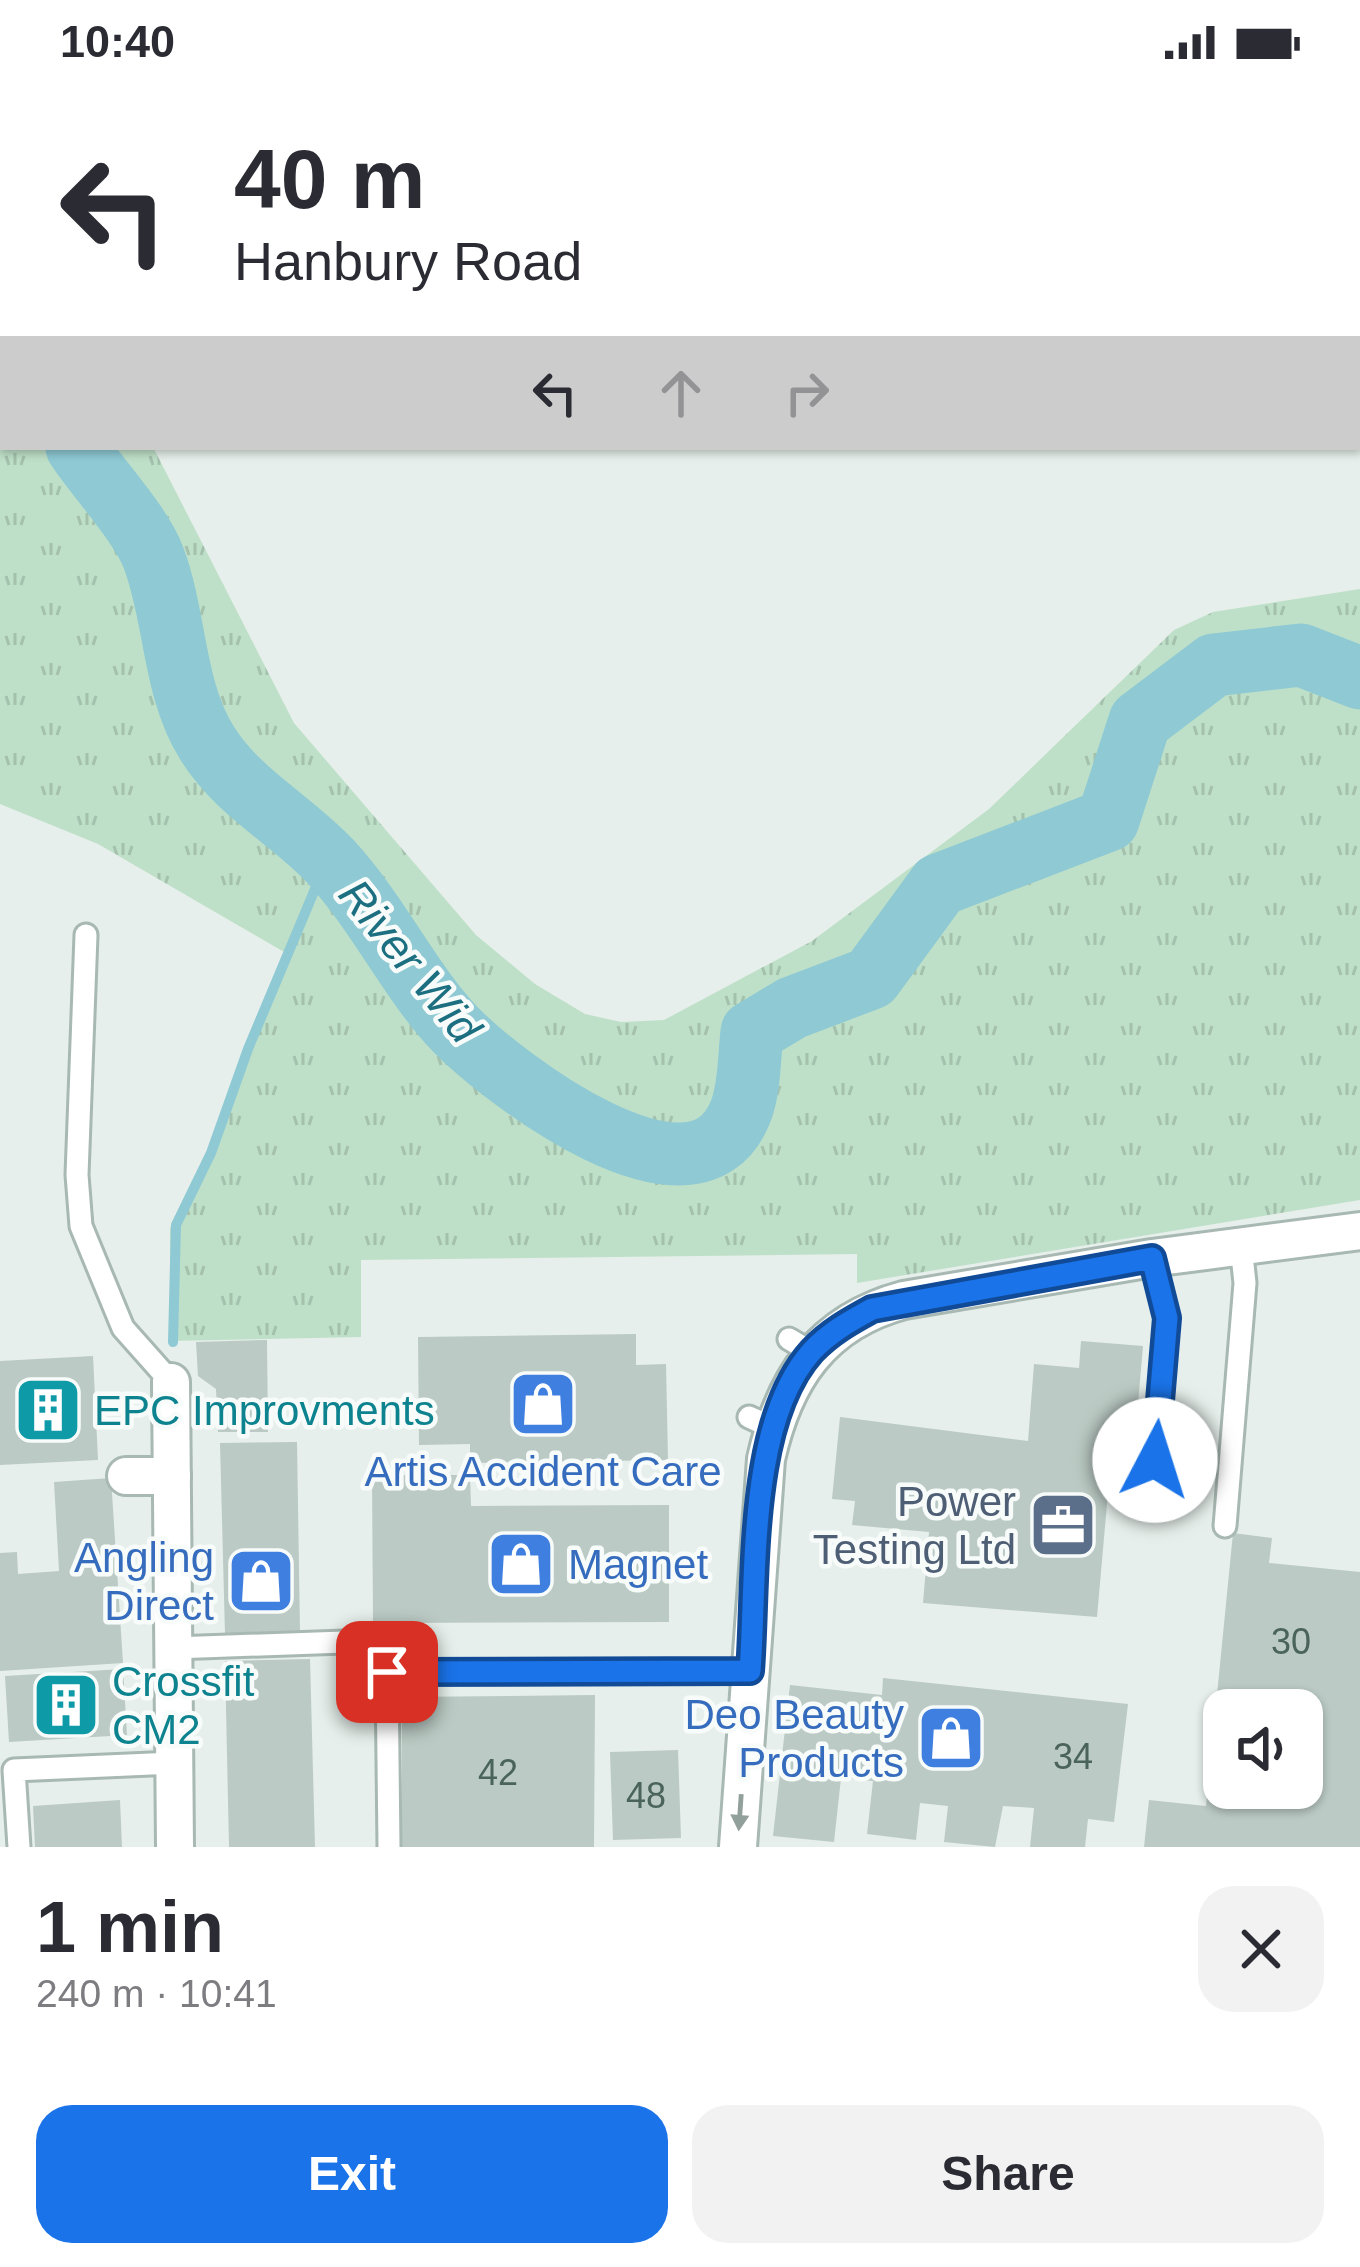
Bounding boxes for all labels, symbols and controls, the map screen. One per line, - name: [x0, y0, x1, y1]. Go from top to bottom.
- text: 10:40: [60, 16, 175, 67]
- icon: left: [36, 132, 192, 288]
- text: 40 m: [234, 132, 425, 226]
- text: Hanbury Road: [234, 231, 582, 291]
- icon: left: [522, 360, 588, 426]
- icon: ahead: [648, 360, 714, 426]
- icon: right: [774, 360, 840, 426]
- water label: River Wid: [329, 869, 492, 1054]
- shop icon: Artis Accident Care: [508, 1369, 578, 1439]
- building icon: EPC Improvments: [13, 1375, 83, 1445]
- place label: EPC Improvments: [94, 1387, 435, 1434]
- position arrow: [1092, 1397, 1218, 1523]
- place label: Artis Accident Care: [364, 1448, 722, 1495]
- place label: Power Testing Ltd: [813, 1478, 1016, 1573]
- office icon: Power Testing Ltd: [1028, 1490, 1098, 1560]
- shop icon: Magnet: [486, 1529, 556, 1599]
- place label: Angling Direct: [74, 1534, 214, 1629]
- place label: Magnet: [568, 1541, 708, 1588]
- shop icon: Angling Direct: [226, 1546, 296, 1616]
- pin: [336, 1621, 438, 1723]
- house number: 30: [1271, 1621, 1311, 1662]
- icon: arrive: [354, 1639, 420, 1705]
- place label: Crossfit CM2: [112, 1658, 255, 1753]
- building icon: Crossfit CM2: [31, 1670, 101, 1740]
- map controls: [1203, 1689, 1323, 1809]
- button: sound: [1203, 1689, 1323, 1809]
- place label: Deo Beauty Products: [685, 1691, 904, 1786]
- shop icon: Deo Beauty Products: [916, 1703, 986, 1773]
- house number: 34: [1053, 1736, 1093, 1777]
- house number: 42: [478, 1752, 518, 1793]
- house number: 48: [626, 1775, 666, 1816]
- one-way arrow: [730, 1794, 749, 1831]
- button: close: [1198, 1886, 1324, 2012]
- text: 1 min: [36, 1887, 224, 1967]
- text: 240 m · 10:41: [36, 1972, 277, 2015]
- button: Exit: [36, 2105, 668, 2243]
- button: Share: [692, 2105, 1324, 2243]

